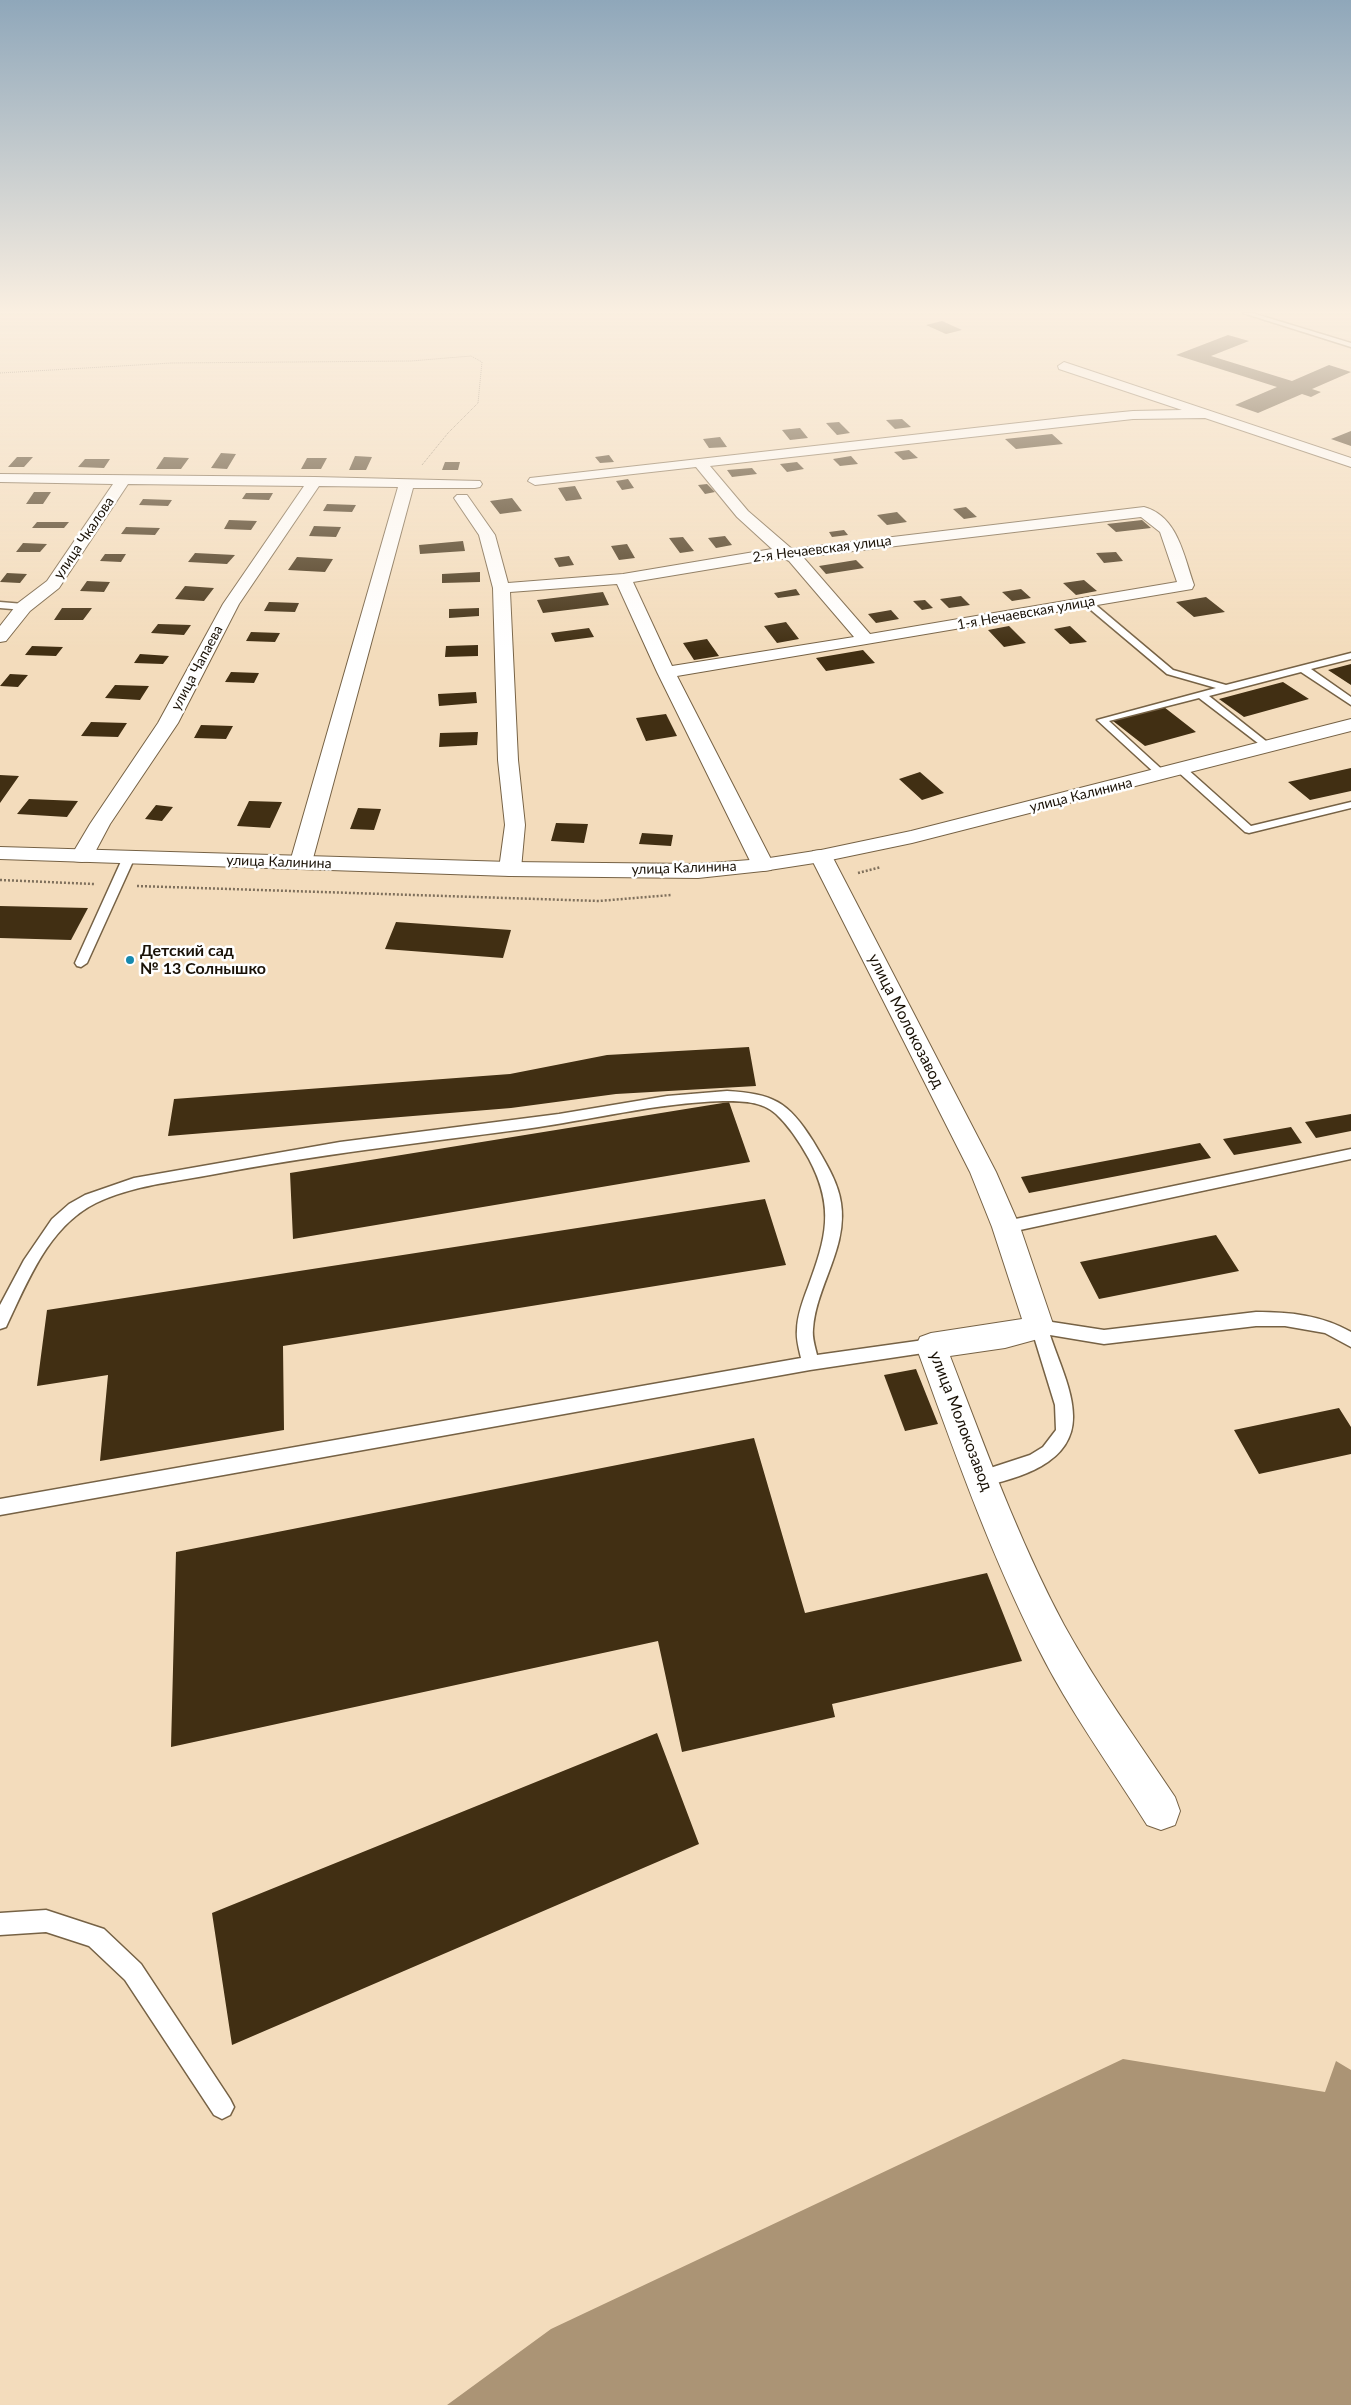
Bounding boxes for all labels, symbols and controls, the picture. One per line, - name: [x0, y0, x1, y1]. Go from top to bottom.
- street label: улица Чкалова: [50, 494, 118, 582]
- street label: 2-я Нечаевская улица: [752, 532, 892, 566]
- street label: 1-я Нечаевская улица: [956, 593, 1096, 633]
- street label: улица Чапаева: [168, 623, 226, 713]
- street label: улица Калинина: [1028, 774, 1134, 816]
- street label: улица Калинина: [226, 852, 332, 872]
- street label: улица Калинина: [631, 858, 737, 878]
- place label: Детский сад № 13 Солнышко: [140, 941, 266, 979]
- street label: улица Молокозавод: [864, 951, 948, 1091]
- marker: Детский сад № 13 Солнышко: [124, 954, 136, 966]
- street label: улица Молокозавод: [925, 1348, 997, 1494]

